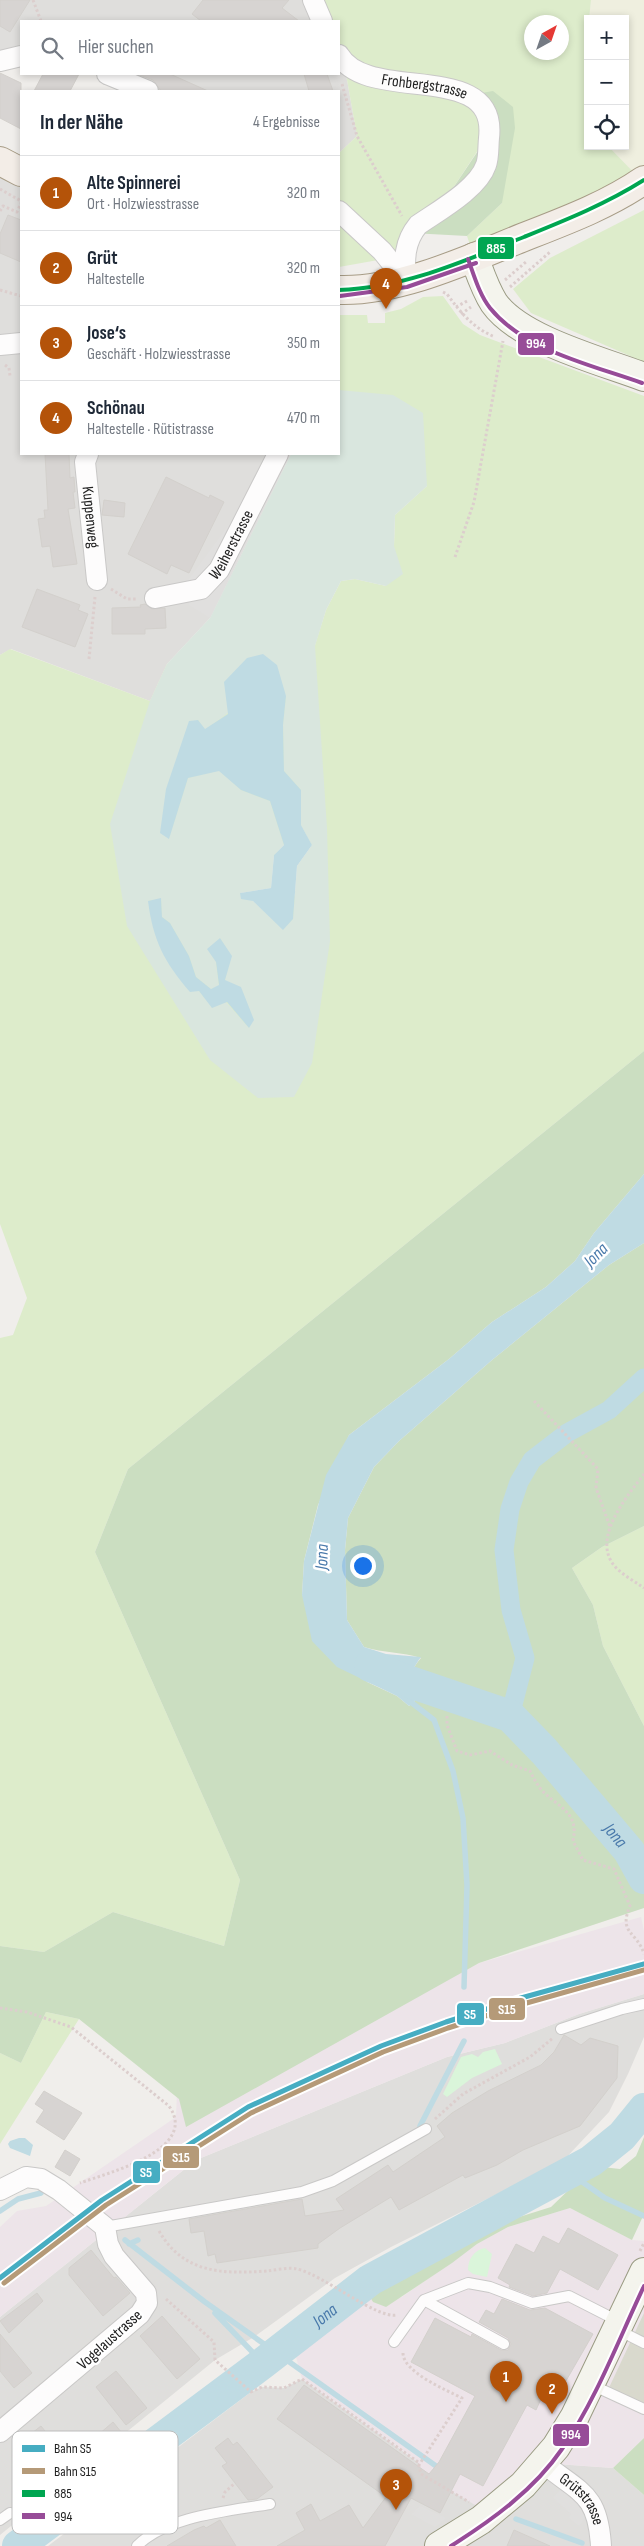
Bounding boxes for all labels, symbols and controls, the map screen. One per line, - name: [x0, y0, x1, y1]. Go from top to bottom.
- north arrow: [524, 15, 569, 60]
- map controls: [584, 15, 629, 150]
- button: +: [584, 15, 629, 60]
- search box: [20, 20, 340, 75]
- icon: search: [38, 34, 66, 62]
- text: Hier suchen: [78, 36, 154, 59]
- button: −: [584, 60, 629, 105]
- street label: Frohbergstrasse: [380, 70, 470, 103]
- button: locate: [584, 105, 629, 150]
- text: In der Nähe: [40, 110, 123, 135]
- text: 4 Ergebnisse: [253, 113, 320, 132]
- text: Alte Spinnerei: [87, 172, 181, 195]
- text: 1: [53, 184, 59, 203]
- text: 320 m: [287, 184, 320, 203]
- text: Ort · Holzwiesstrasse: [87, 195, 199, 214]
- line badge: 885: [477, 236, 515, 260]
- text: 885: [486, 240, 506, 257]
- text: Grüt: [87, 247, 117, 270]
- text: 2: [52, 259, 60, 278]
- text: 320 m: [287, 259, 320, 278]
- pin: 4: [370, 268, 402, 309]
- text: Haltestelle: [87, 270, 145, 289]
- text: Jose‘s: [87, 322, 126, 345]
- line badge: 994: [517, 332, 555, 356]
- text: 3: [52, 334, 60, 353]
- text: 350 m: [287, 334, 320, 353]
- text: 994: [526, 335, 546, 352]
- text: Geschäft · Holzwiesstrasse: [87, 345, 231, 364]
- text: Schönau: [87, 397, 145, 420]
- text: 4: [52, 409, 60, 428]
- text: 470 m: [287, 409, 320, 428]
- text: Haltestelle · Rütistrasse: [87, 420, 214, 439]
- street label: Kuppenweg: [78, 485, 103, 549]
- street label: Weiherstrasse: [205, 507, 257, 584]
- water label: Jona: [579, 1238, 613, 1272]
- water label: Jona: [311, 1543, 333, 1571]
- your location: [350, 1553, 376, 1579]
- water label: Jona: [599, 1818, 632, 1852]
- line badge: S15: [488, 1997, 526, 2021]
- text: S15: [498, 2001, 516, 2018]
- line badge: S5: [456, 2002, 485, 2026]
- text: S5: [464, 2006, 476, 2023]
- line badge: S15: [162, 2145, 200, 2169]
- text: S15: [172, 2149, 190, 2166]
- line badge: S5: [132, 2160, 161, 2184]
- text: S5: [140, 2164, 152, 2181]
- water label: Jona: [307, 2298, 342, 2332]
- street label: Vogelaustrasse: [74, 2306, 146, 2374]
- pin: 1: [490, 2361, 522, 2402]
- pin: 2: [536, 2373, 568, 2414]
- line badge: 994: [552, 2423, 590, 2447]
- text: 994: [561, 2426, 581, 2443]
- legend: [12, 2431, 178, 2534]
- text: Bahn S5: [54, 2440, 92, 2457]
- text: Bahn S15: [54, 2463, 97, 2480]
- pin: 3: [380, 2469, 412, 2510]
- street label: Grütstrasse: [556, 2469, 608, 2527]
- text: 885: [54, 2485, 72, 2502]
- text: 994: [54, 2508, 72, 2525]

